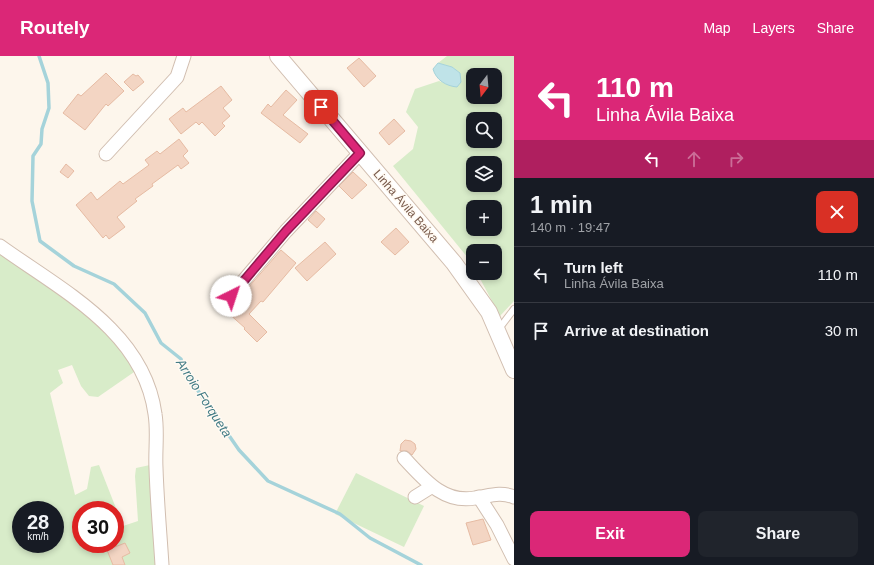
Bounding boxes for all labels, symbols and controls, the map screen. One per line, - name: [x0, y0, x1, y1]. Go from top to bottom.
- text: Routely: [20, 17, 90, 38]
- text: Map: [703, 20, 731, 36]
- text: Layers: [753, 20, 795, 36]
- text: Share: [817, 20, 854, 36]
- north arrow: [466, 68, 502, 104]
- map controls: [466, 68, 502, 280]
- icon: left: [530, 72, 582, 124]
- text: 110 m: [596, 72, 674, 103]
- pin: [304, 90, 338, 124]
- icon: arrive: [310, 96, 332, 118]
- text: Linha Ávila Baixa: [596, 105, 734, 125]
- button: search: [466, 112, 502, 148]
- icon: left: [641, 148, 663, 170]
- icon: ahead: [683, 148, 705, 170]
- icon: right: [725, 148, 747, 170]
- button: layers: [466, 156, 502, 192]
- street label: Linha Ávila Baixa: [371, 166, 442, 246]
- text: 1 min: [530, 191, 593, 218]
- button: close: [816, 191, 858, 233]
- button: +: [466, 200, 502, 236]
- text: 140 m · 19:47: [530, 220, 610, 235]
- button: −: [466, 244, 502, 280]
- text: Turn left: [564, 259, 623, 276]
- icon: left: [530, 264, 552, 286]
- text: 110 m: [817, 266, 858, 283]
- position arrow: [210, 275, 252, 317]
- text: Linha Ávila Baixa: [564, 276, 664, 291]
- icon: arrive: [530, 320, 552, 342]
- text: Arrive at destination: [564, 322, 709, 339]
- text: 30 m: [825, 322, 858, 339]
- water label: Arroio Forqueta: [173, 355, 235, 440]
- speed limit sign: 30: [72, 501, 124, 553]
- text: 28: [27, 511, 49, 533]
- button: Exit: [530, 511, 690, 557]
- button: Share: [698, 511, 858, 557]
- text: km/h: [27, 531, 49, 542]

